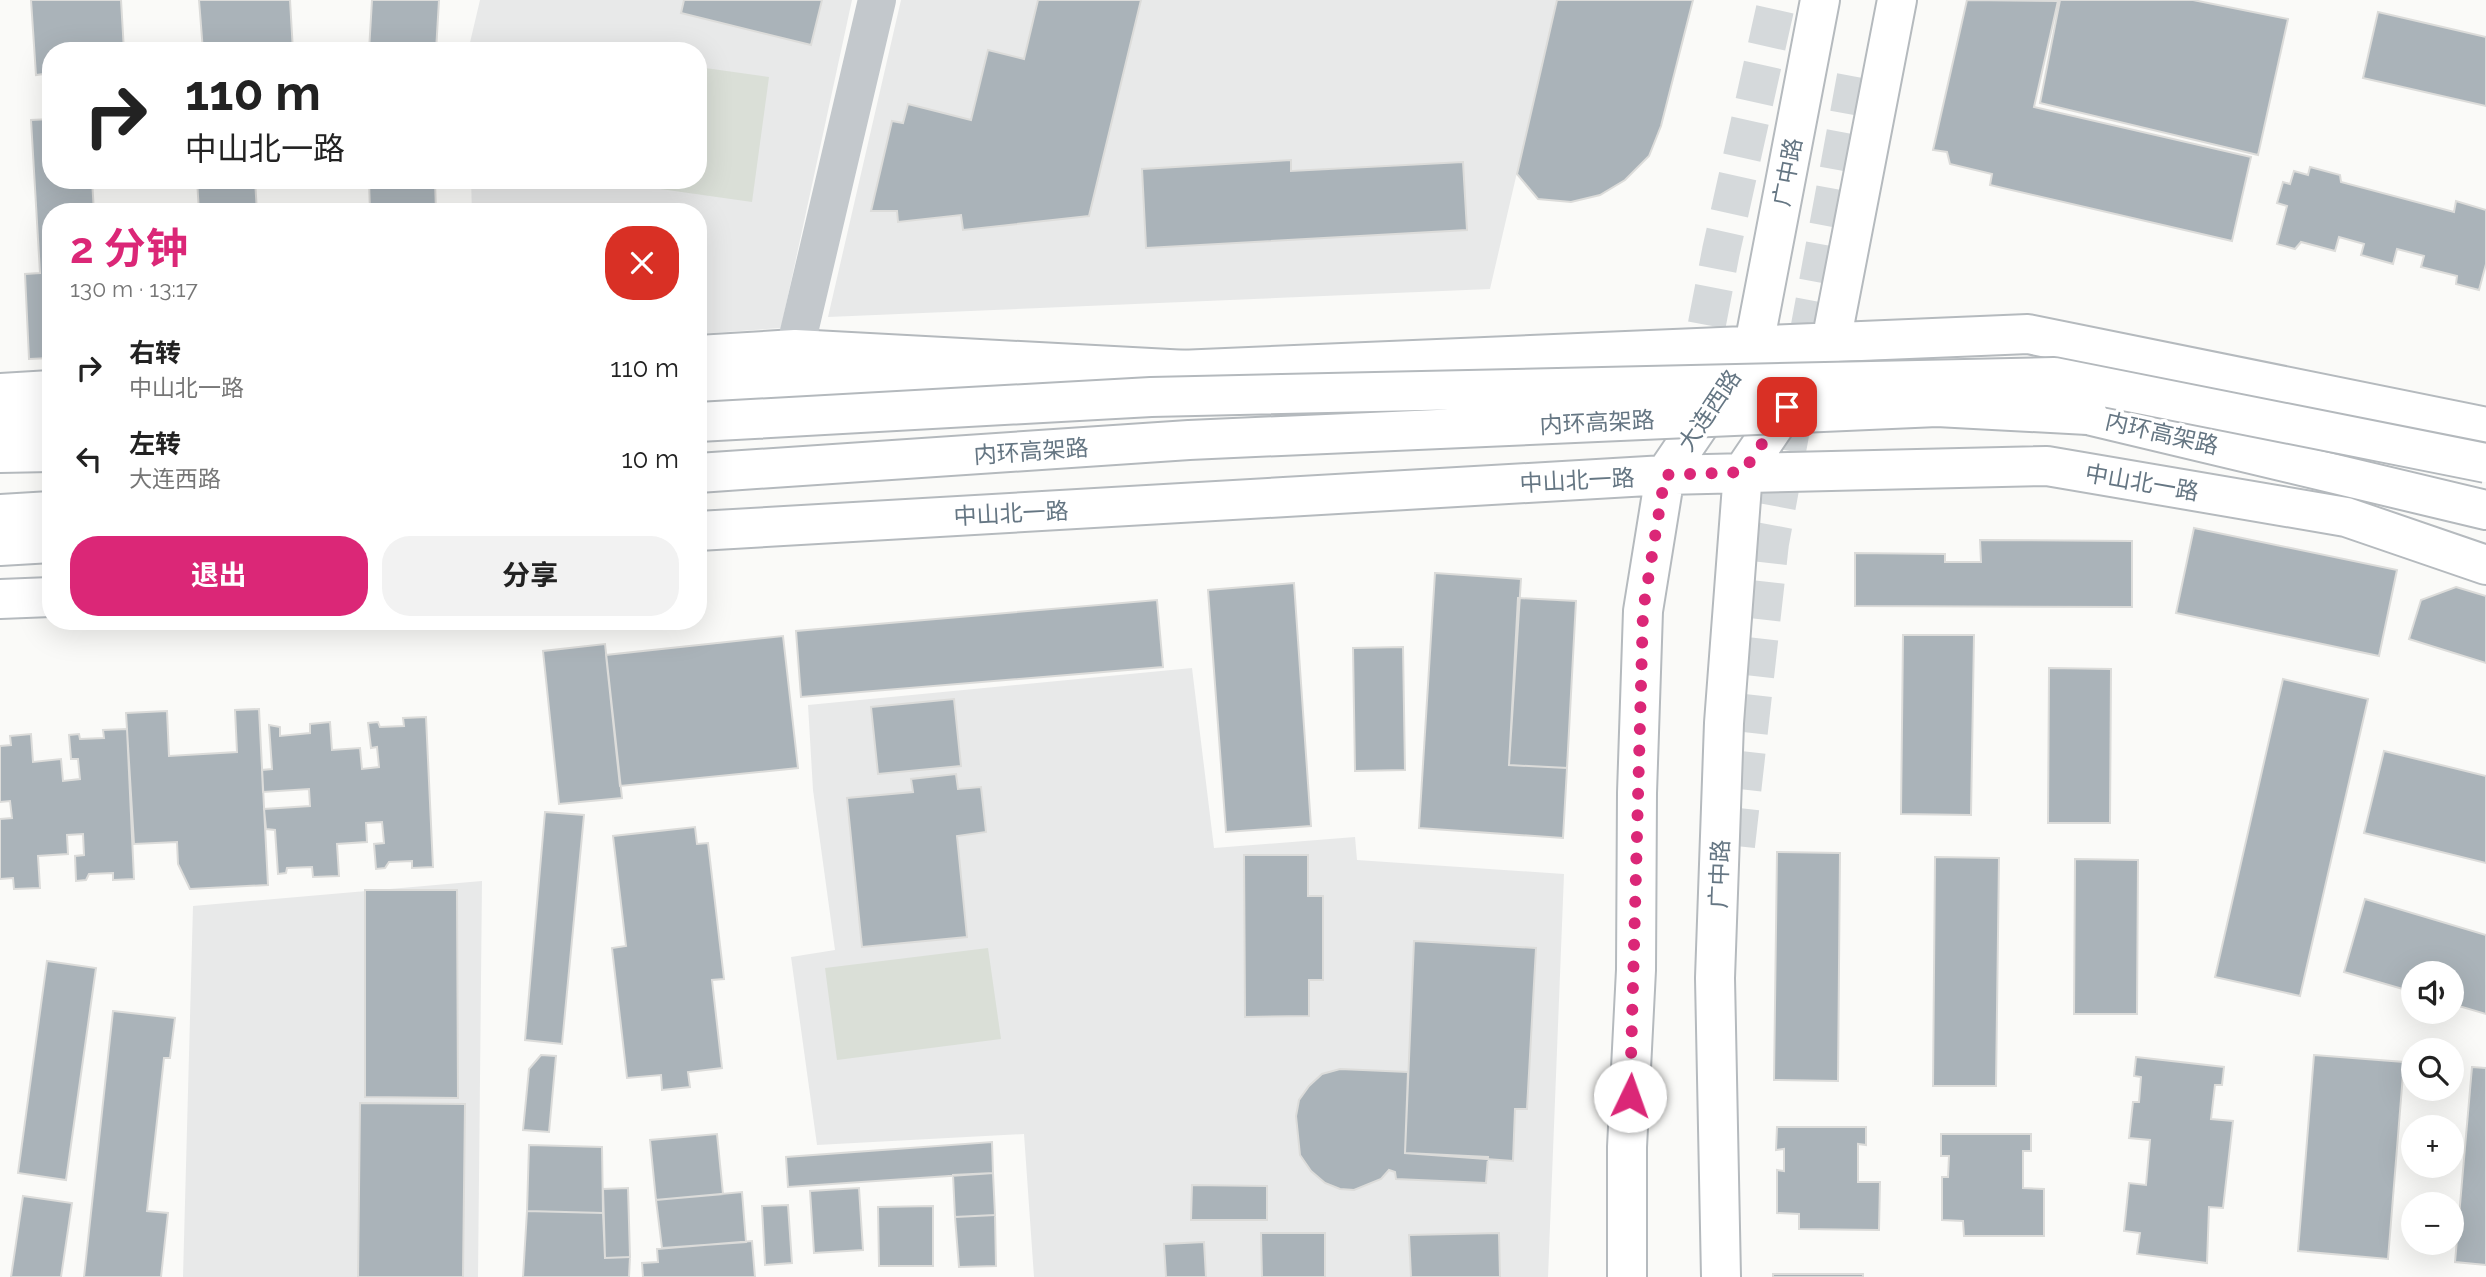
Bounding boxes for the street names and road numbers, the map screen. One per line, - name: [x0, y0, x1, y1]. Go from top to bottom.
- street label: 广中路: [1767, 136, 1807, 208]
- street label: 大连西路: [1672, 364, 1746, 456]
- street label: 内环高架路: [1539, 406, 1655, 438]
- street label: 内环高架路: [2103, 407, 2221, 459]
- street label: 内环高架路: [973, 434, 1089, 468]
- street label: 中山北一路: [2083, 459, 2201, 505]
- street label: 中山北一路: [1519, 464, 1635, 496]
- street label: 中山北一路: [953, 497, 1069, 529]
- street label: 广中路: [1704, 839, 1734, 909]

